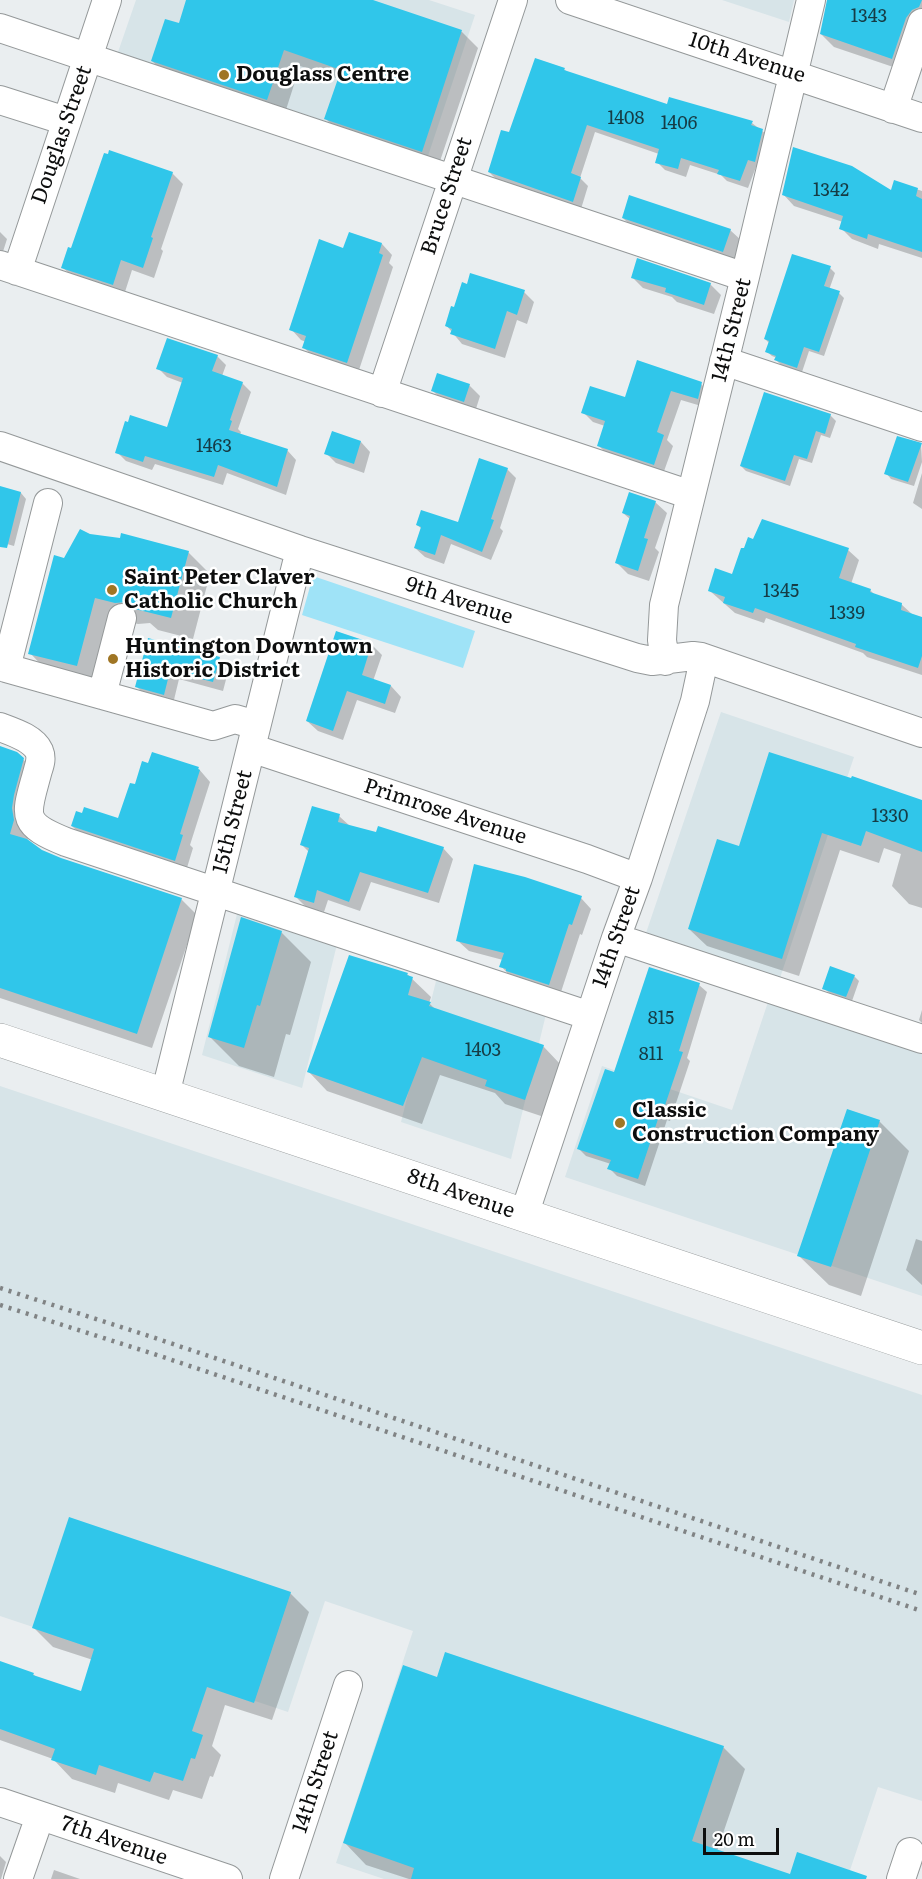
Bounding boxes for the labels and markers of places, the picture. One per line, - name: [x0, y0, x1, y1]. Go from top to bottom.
- place label: Douglass Centre: [236, 62, 409, 88]
- marker: Douglass Centre: [217, 68, 231, 82]
- place label: Saint Peter Claver Catholic Church: [124, 565, 315, 615]
- marker: Saint Peter Claver Catholic Church: [105, 583, 119, 597]
- place label: Huntington Downtown Historic District: [125, 634, 373, 684]
- marker: Huntington Downtown Historic District: [106, 652, 120, 666]
- place label: Classic Construction Company: [632, 1098, 879, 1148]
- marker: Classic Construction Company: [613, 1116, 627, 1130]

